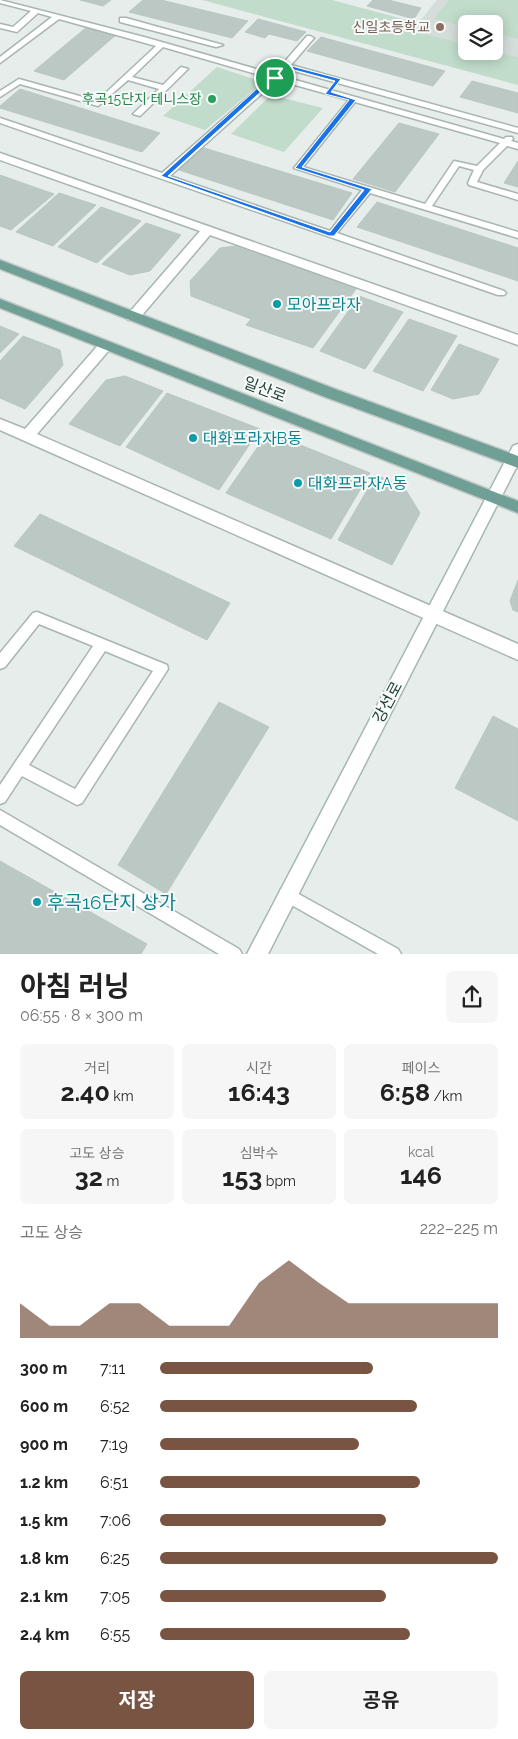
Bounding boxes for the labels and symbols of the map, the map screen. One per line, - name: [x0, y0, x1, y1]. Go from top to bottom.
- place label: 신일초등학교: [353, 19, 430, 35]
- marker: 신일초등학교: [434, 21, 446, 33]
- pin: [254, 57, 296, 99]
- place label: 후곡15단지 테니스장: [82, 91, 202, 107]
- marker: 후곡15단지 테니스장: [206, 93, 218, 105]
- place label: 모아프라자: [287, 295, 361, 314]
- marker: 모아프라자: [271, 298, 283, 310]
- street label: 일산로: [241, 373, 289, 406]
- place label: 대화프라자B동: [203, 429, 302, 448]
- marker: 대화프라자B동: [187, 432, 199, 444]
- place label: 대화프라자A동: [308, 474, 407, 493]
- marker: 대화프라자A동: [292, 477, 304, 489]
- street label: 강선로: [369, 678, 406, 726]
- place label: 후곡16단지 상가: [47, 891, 176, 913]
- marker: 후곡16단지 상가: [31, 896, 43, 908]

